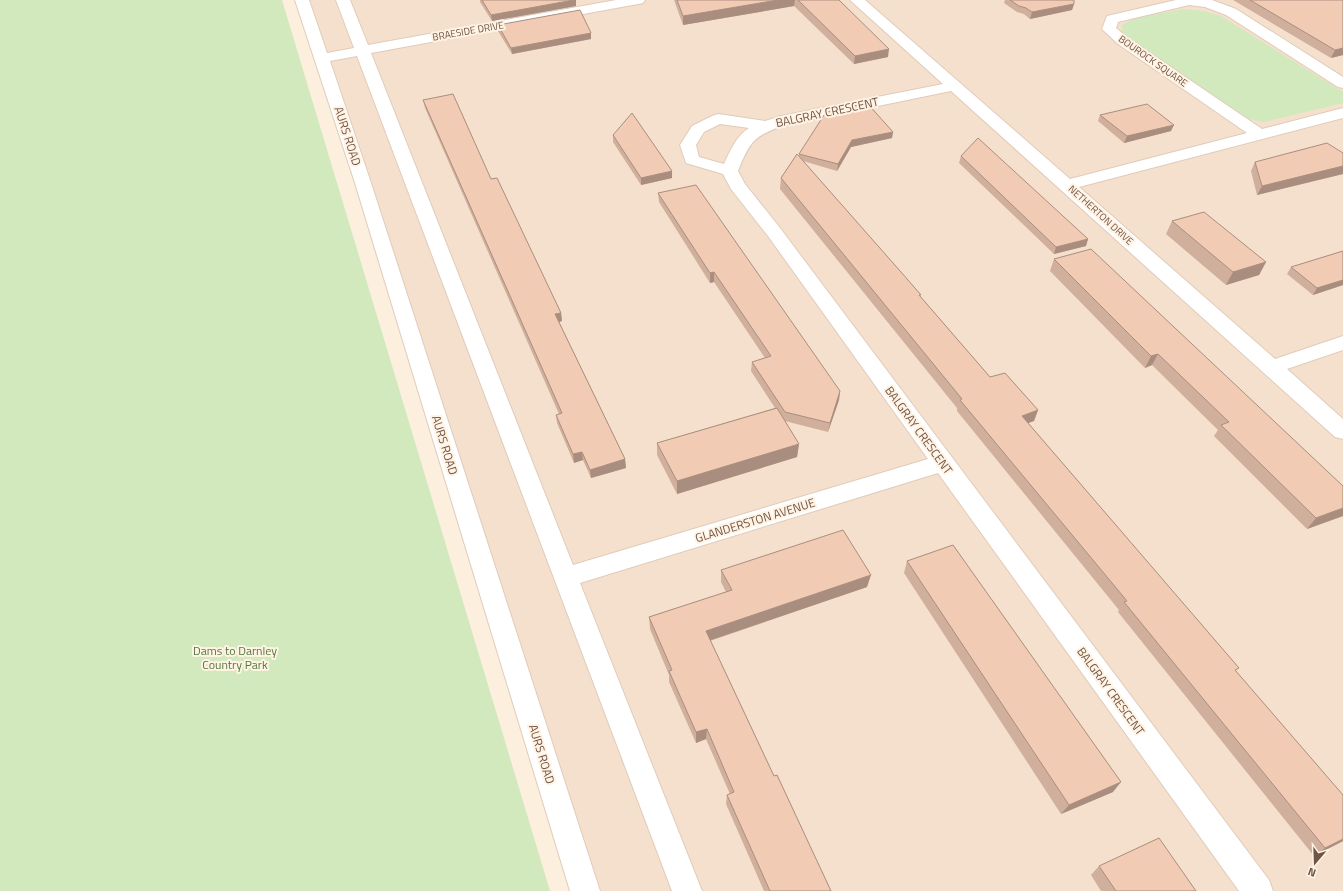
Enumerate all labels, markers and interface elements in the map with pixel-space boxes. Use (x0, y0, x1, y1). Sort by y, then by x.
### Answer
street label: BRAESIDE DRIVE (431, 17, 505, 45)
street label: BOUROCK SQUARE (1115, 32, 1191, 91)
street label: BALGRAY CRESCENT (774, 92, 881, 132)
street label: AURS ROAD (329, 104, 367, 168)
street label: NETHERTON DRIVE (1065, 182, 1137, 249)
street label: BALGRAY CRESCENT (880, 382, 958, 479)
street label: AURS ROAD (427, 413, 463, 477)
street label: GLANDERSTON AVENUE (693, 493, 818, 547)
park label: Dams to Darnley Country Park (193, 641, 277, 674)
street label: BALGRAY CRESCENT (1072, 643, 1150, 740)
street label: AURS ROAD (524, 722, 560, 786)
north arrow (1295, 843, 1335, 883)
text: N (1306, 864, 1318, 881)

